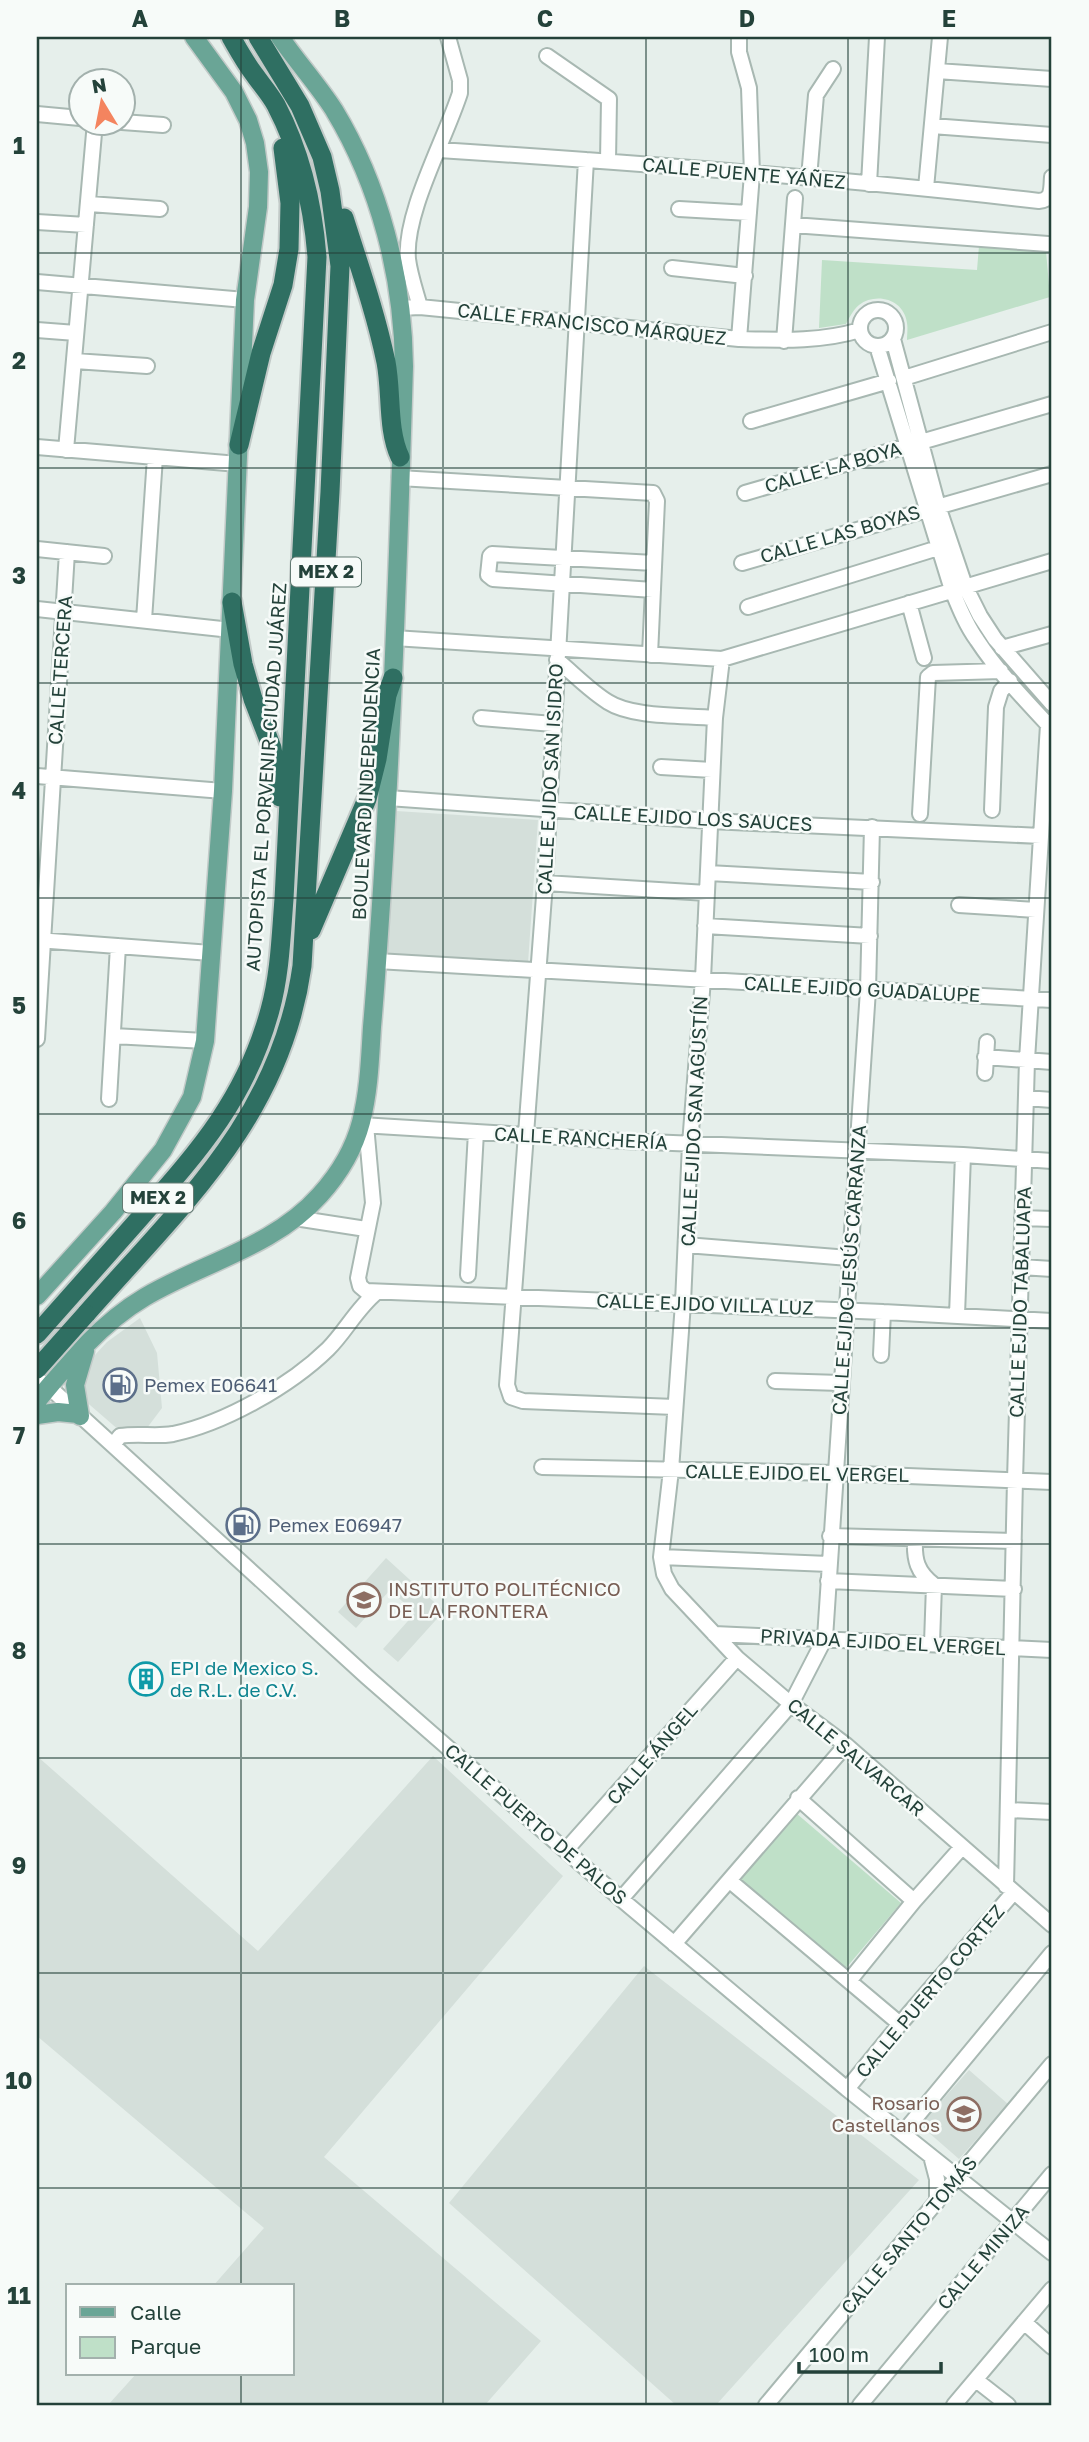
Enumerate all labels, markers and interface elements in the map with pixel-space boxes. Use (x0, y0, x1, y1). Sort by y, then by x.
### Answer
text: A (132, 4, 149, 32)
text: B (334, 4, 350, 32)
text: C (537, 4, 553, 32)
text: D (739, 4, 755, 32)
text: E (942, 4, 956, 32)
north arrow (66, 66, 136, 136)
text: N (90, 72, 108, 97)
text: 1 (13, 131, 25, 159)
street label: CALLE PUENTE YÁÑEZ (641, 152, 847, 193)
street label: CALLE FRANCISCO MÁRQUEZ (456, 298, 728, 349)
text: 2 (12, 346, 26, 374)
street label: CALLE LA BOYA (762, 436, 904, 497)
street label: CALLE LAS BOYAS (757, 500, 922, 567)
road number: MEX 2 (291, 558, 361, 586)
text: 3 (12, 561, 26, 589)
street label: AUTOPISTA EL PORVENIR-CIUDAD JUÁREZ (240, 582, 291, 972)
street label: CALLE TERCERA (43, 594, 76, 745)
street label: BOULEVARD INDEPENDENCIA (347, 647, 384, 921)
street label: CALLE EJIDO SAN ISIDRO (532, 663, 567, 895)
text: 4 (12, 776, 26, 804)
street label: CALLE EJIDO LOS SAUCES (573, 800, 813, 835)
street label: CALLE EJIDO GUADALUPE (743, 971, 981, 1006)
text: 5 (12, 991, 26, 1019)
street label: CALLE EJIDO SAN AGUSTÍN (675, 995, 712, 1247)
street label: CALLE RANCHERÍA (494, 1121, 669, 1154)
street label: CALLE EJIDO JESÚS CARRANZA (827, 1124, 870, 1416)
road number: MEX 2 (123, 1184, 193, 1212)
street label: CALLE EJIDO TABALUAPA (1004, 1186, 1035, 1418)
text: 6 (12, 1206, 26, 1234)
street label: CALLE EJIDO VILLA LUZ (596, 1288, 814, 1319)
fuel station icon: Pemex E06641 (101, 1366, 139, 1404)
place label: Pemex E06641 (144, 1373, 277, 1396)
text: 7 (13, 1421, 25, 1449)
street label: CALLE EJIDO EL VERGEL (685, 1459, 909, 1486)
fuel station icon: Pemex E06947 (224, 1506, 262, 1544)
place label: Pemex E06947 (268, 1513, 402, 1536)
place label: INSTITUTO POLITÉCNICO DE LA FRONTERA (388, 1577, 621, 1622)
school or university icon: INSTITUTO POLITÉCNICO DE LA FRONTERA (345, 1581, 383, 1619)
street label: PRIVADA EJIDO EL VERGEL (760, 1624, 1007, 1659)
text: 8 (12, 1636, 26, 1664)
place label: EPI de Mexico S. de R.L. de C.V. (170, 1656, 319, 1701)
building icon: EPI de Mexico S. de R.L. de C.V. (127, 1660, 165, 1698)
street label: CALLE SALVARCAR (783, 1693, 930, 1821)
street label: CALLE ÁNGEL (602, 1698, 702, 1809)
street label: CALLE PUERTO DE PALOS (441, 1738, 632, 1909)
text: 9 (12, 1851, 26, 1879)
street label: CALLE PUERTO CORTEZ (851, 1900, 1009, 2082)
text: 10 (6, 2066, 32, 2094)
place label: Rosario Castellanos (832, 2091, 940, 2136)
school or university icon: Rosario Castellanos (945, 2095, 983, 2133)
street label: CALLE SANTO TOMÁS (836, 2151, 981, 2318)
street label: CALLE MINIZA (932, 2199, 1033, 2314)
text: 11 (7, 2281, 31, 2309)
legend (66, 2284, 294, 2376)
text: Calle (130, 2299, 182, 2325)
scale bar (799, 2330, 940, 2374)
text: Parque (130, 2333, 201, 2359)
text: 100 m (809, 2341, 869, 2367)

